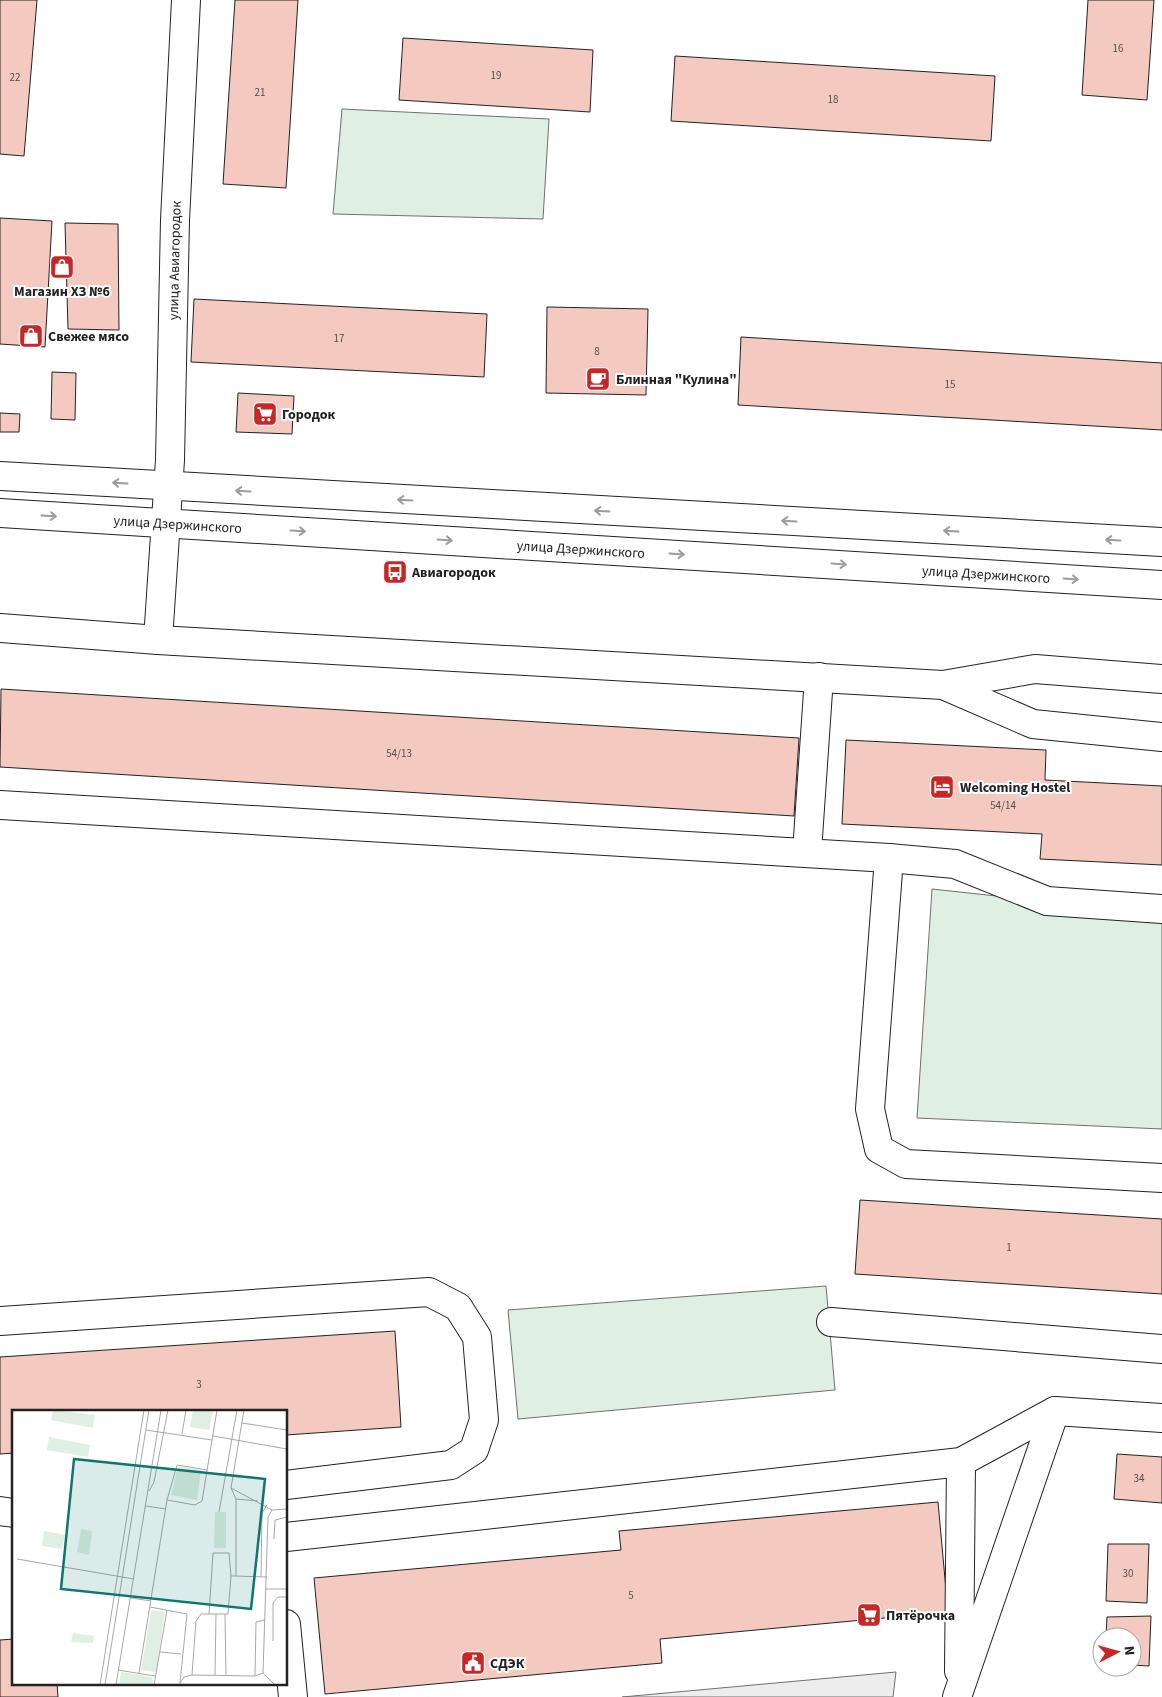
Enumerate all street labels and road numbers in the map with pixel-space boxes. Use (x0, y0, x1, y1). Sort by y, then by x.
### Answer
street label: улица Авиагородок (164, 200, 187, 320)
street label: улица Дзержинского (113, 511, 242, 539)
street label: улица Дзержинского (516, 536, 646, 564)
street label: улица Дзержинского (921, 561, 1051, 589)

